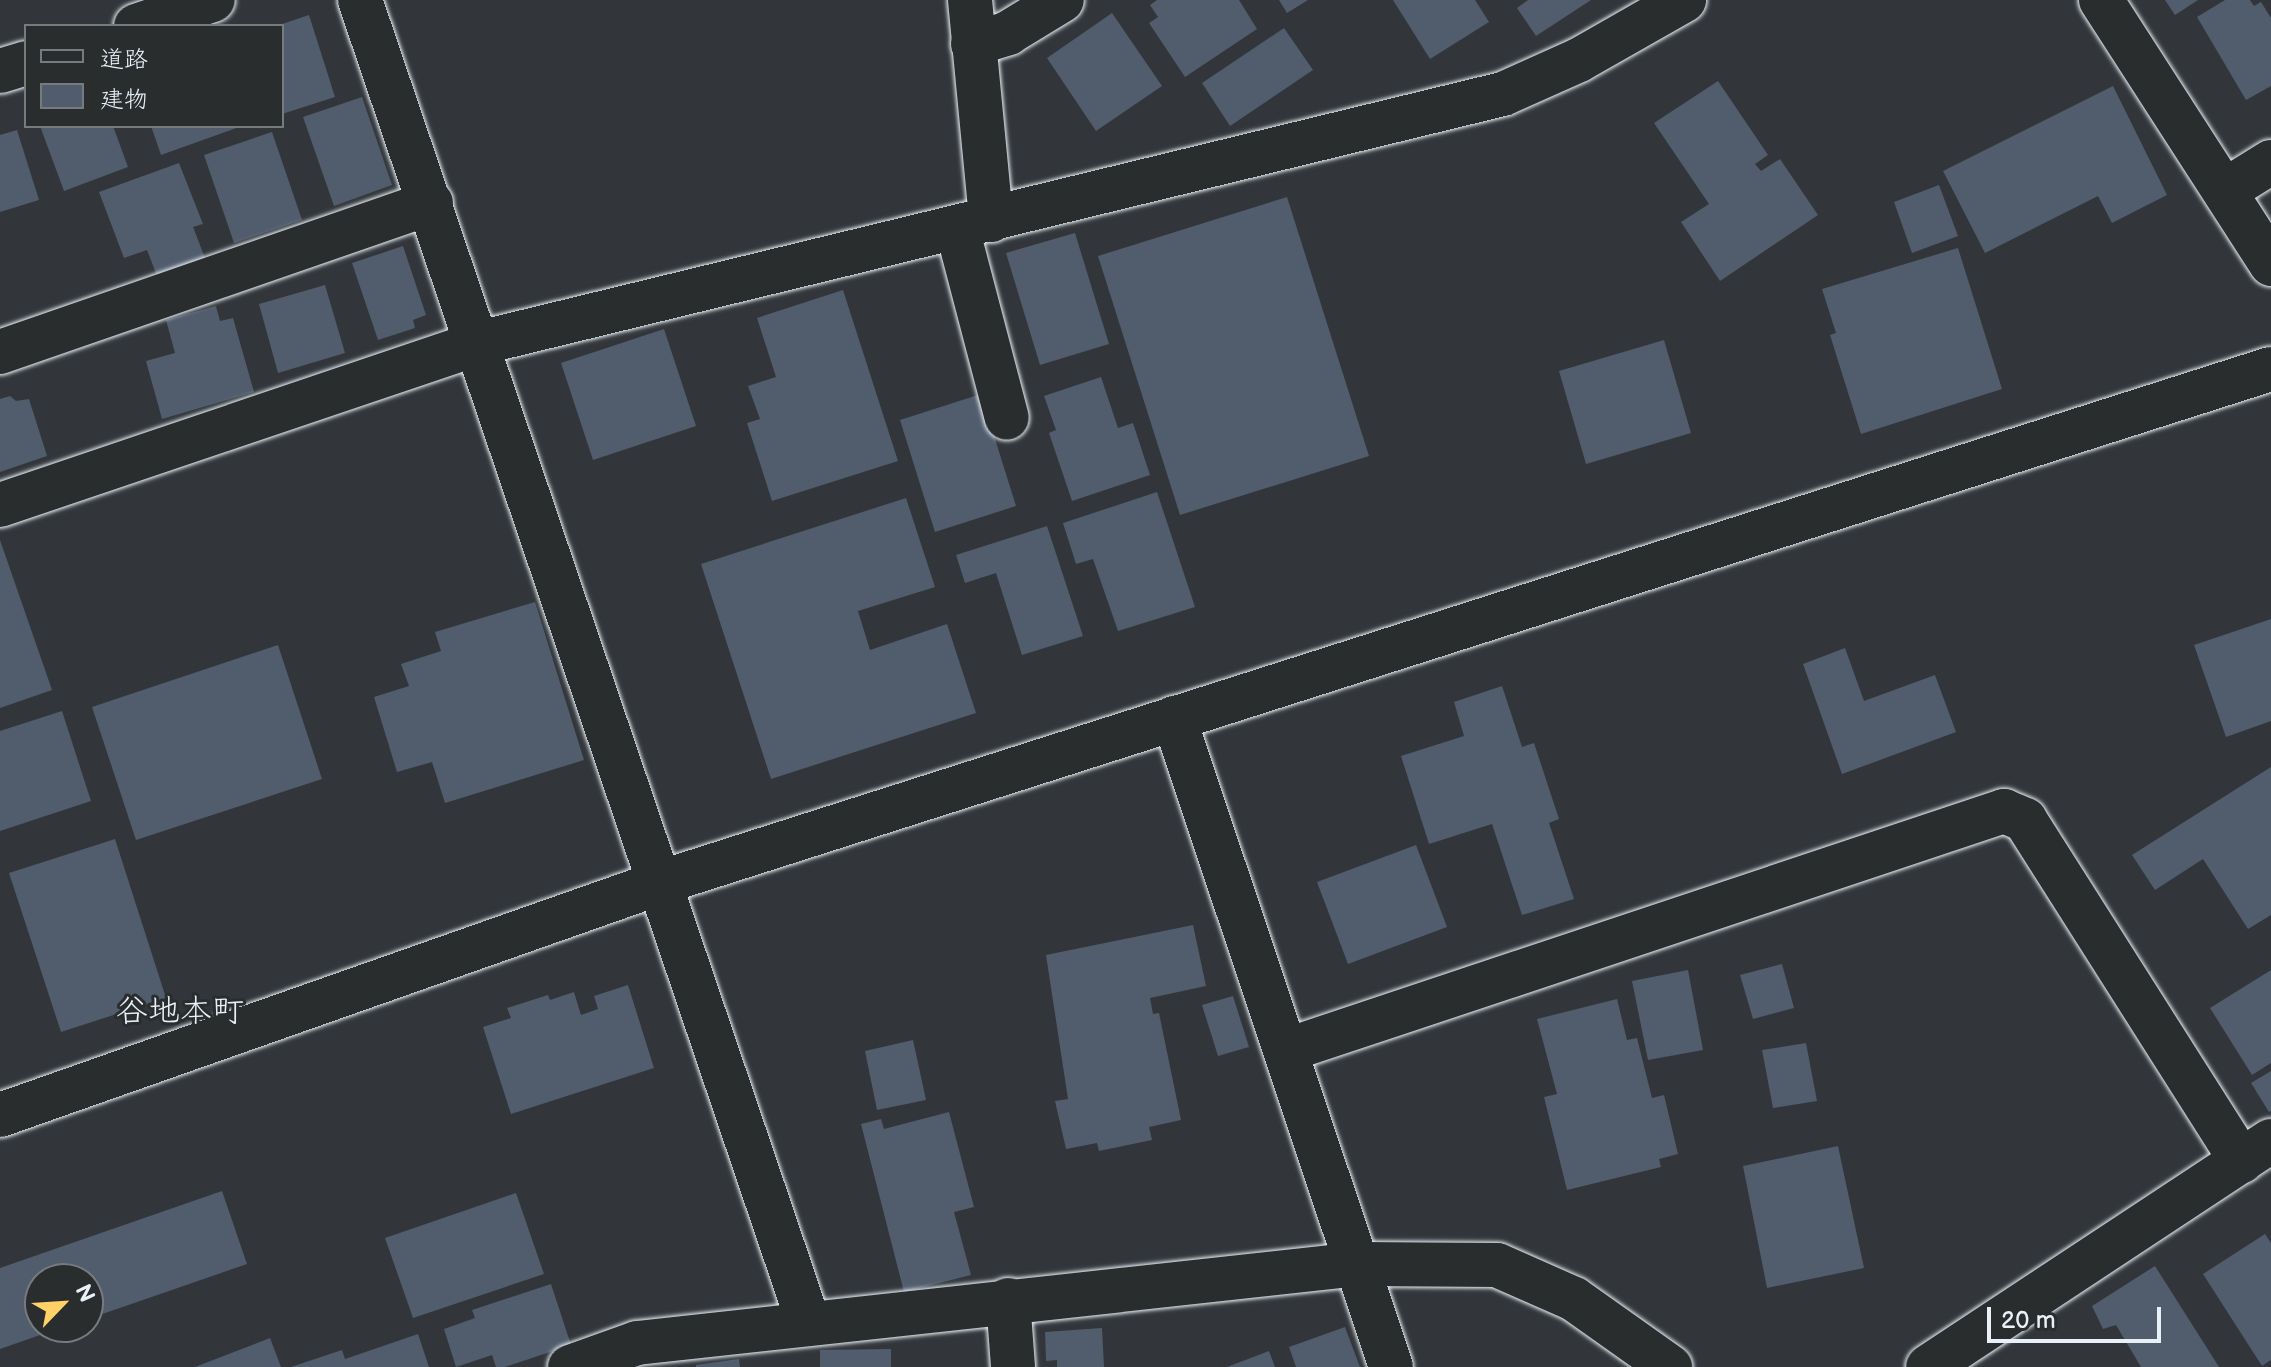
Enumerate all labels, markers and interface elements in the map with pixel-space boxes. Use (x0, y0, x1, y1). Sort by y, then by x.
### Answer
legend (24, 24, 284, 128)
text: 道路 (100, 45, 148, 74)
text: 建物 (100, 85, 148, 114)
district label: 谷地本町 (116, 993, 244, 1031)
north arrow (24, 1263, 104, 1343)
text: N (69, 1280, 100, 1307)
scale bar (1991, 1291, 2165, 1341)
text: 20 m (2001, 1306, 2056, 1335)

